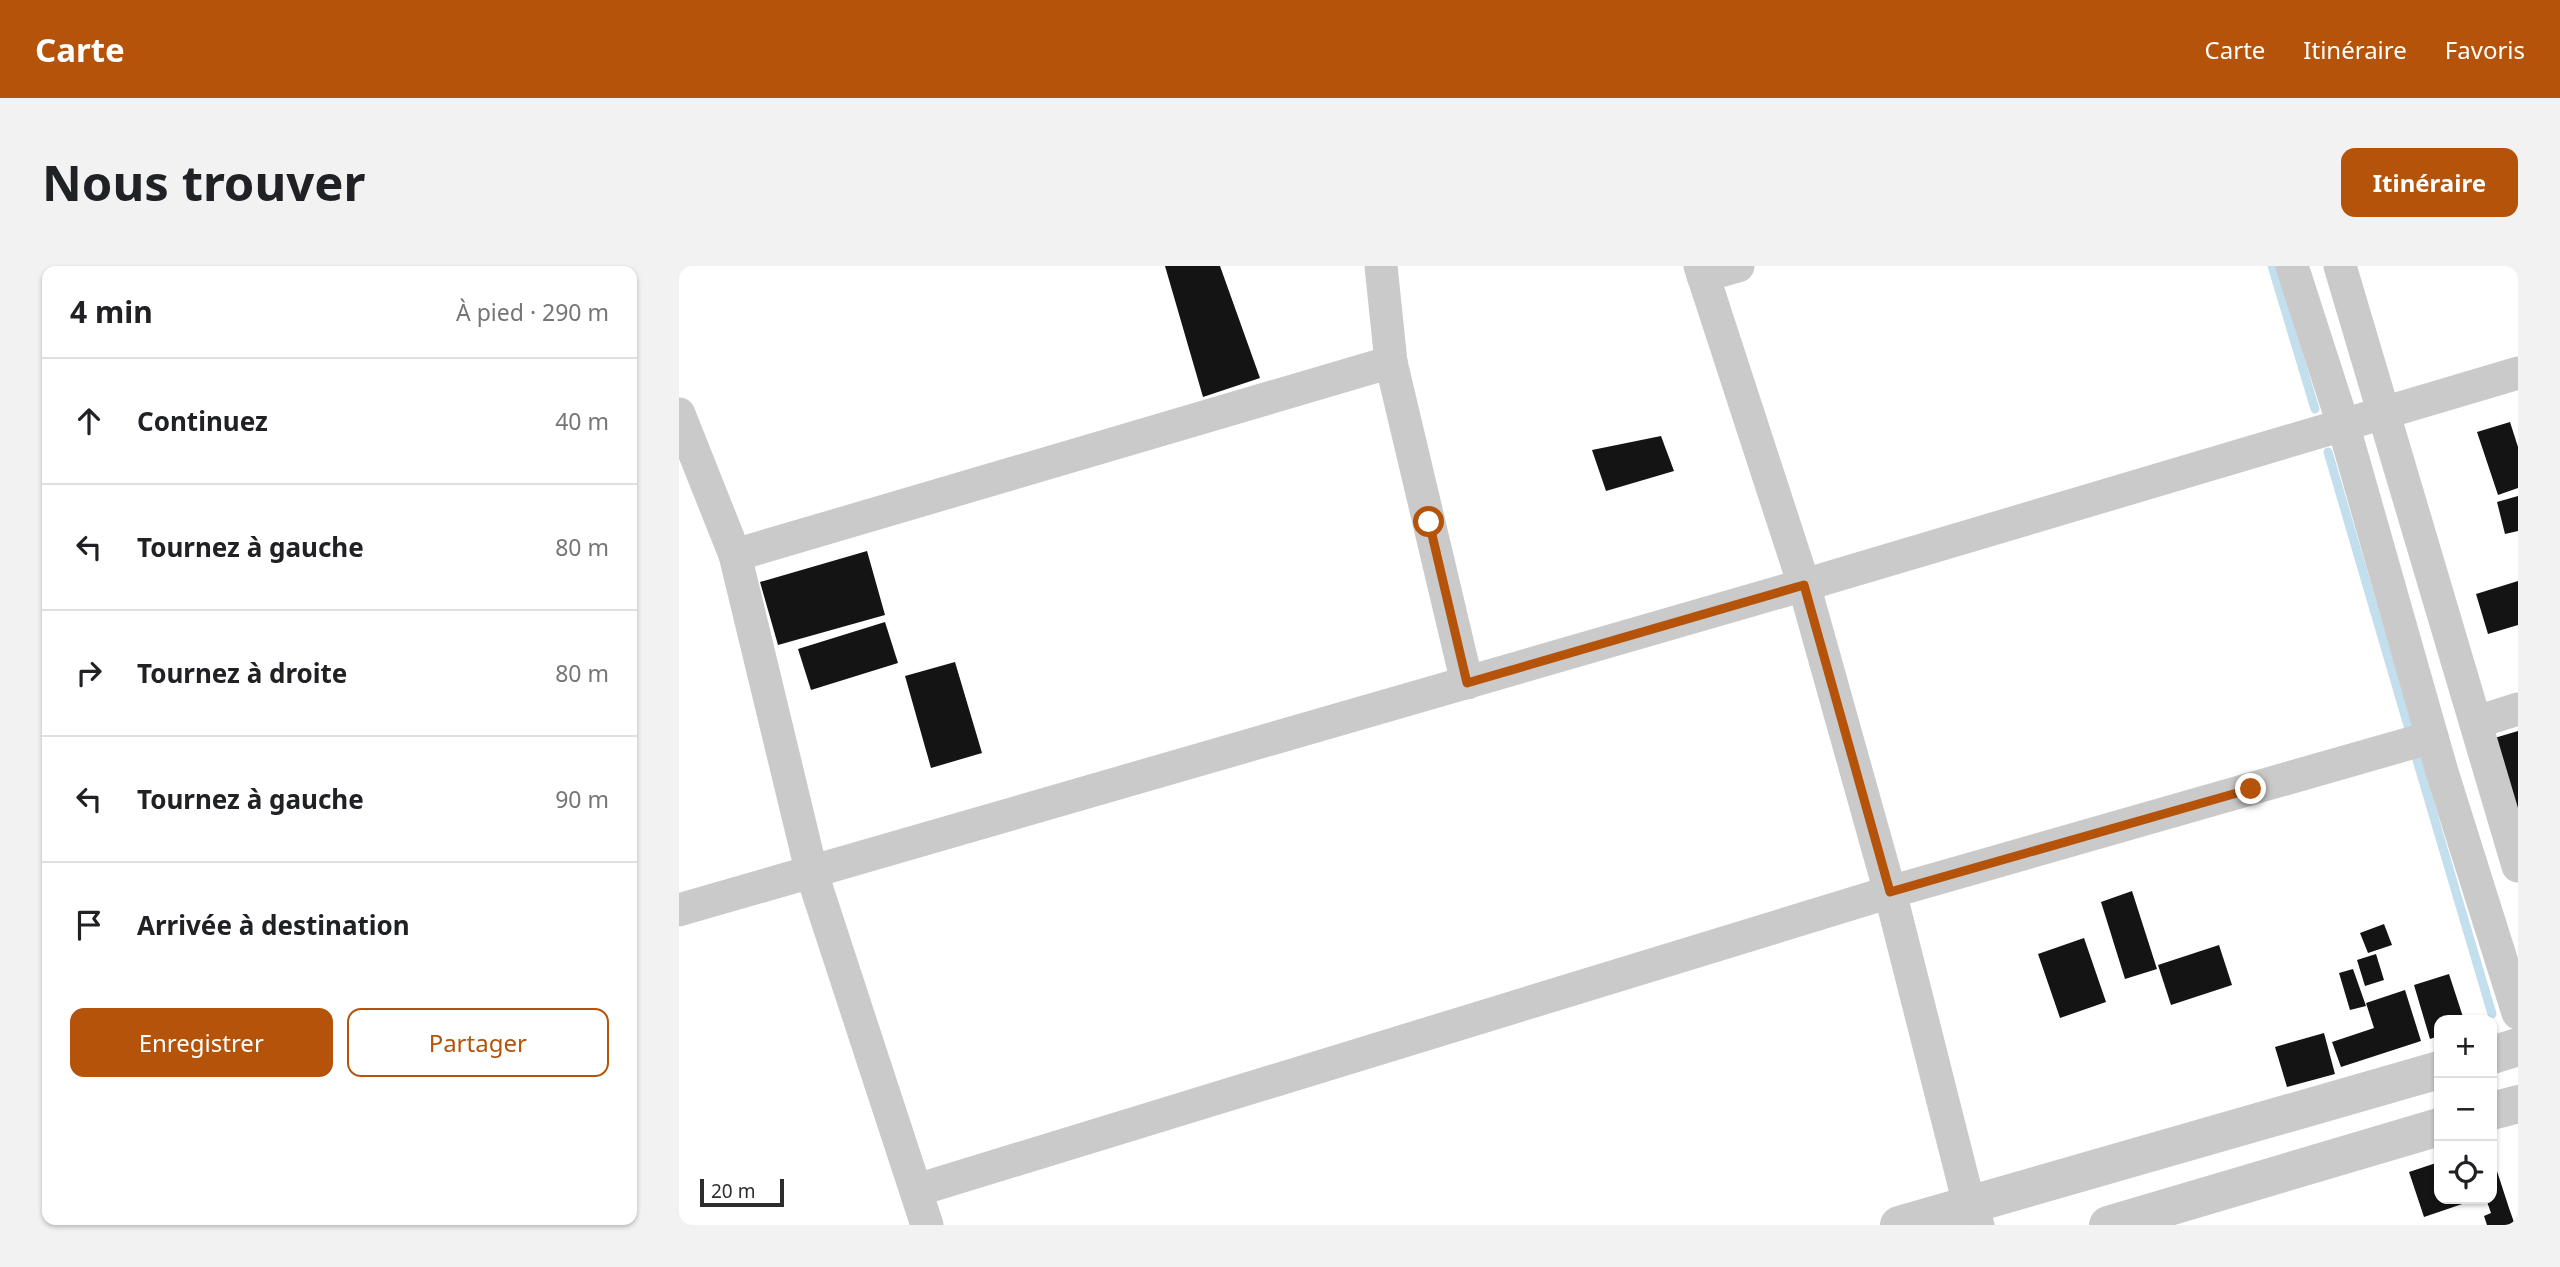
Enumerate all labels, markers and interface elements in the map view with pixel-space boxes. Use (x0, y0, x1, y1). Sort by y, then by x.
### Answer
text: Carte (35, 27, 125, 72)
text: Carte (2205, 33, 2265, 66)
text: Itinéraire (2303, 33, 2407, 66)
text: Favoris (2445, 33, 2525, 66)
button: Itinéraire (2341, 148, 2518, 217)
text: Nous trouver (42, 149, 365, 215)
text: 4 min (70, 291, 153, 332)
text: À pied · 290 m (456, 296, 609, 328)
icon: ahead (70, 402, 108, 440)
text: Continuez (137, 403, 268, 439)
text: 40 m (555, 405, 609, 437)
route start (1413, 506, 1444, 537)
icon: left (70, 528, 108, 566)
text: Tournez à gauche (137, 529, 364, 565)
text: 80 m (555, 531, 609, 563)
icon: right (70, 654, 108, 692)
text: Tournez à droite (137, 655, 347, 691)
text: 80 m (555, 657, 609, 689)
route end (2235, 773, 2266, 804)
icon: left (70, 780, 108, 818)
text: Tournez à gauche (137, 781, 364, 817)
text: 90 m (555, 783, 609, 815)
icon: arrive (70, 906, 108, 944)
text: Arrivée à destination (137, 907, 410, 943)
button: Enregistrer (70, 1008, 333, 1077)
button: Partager (347, 1008, 609, 1077)
map controls (2434, 1015, 2497, 1204)
button: + (2434, 1015, 2497, 1078)
button: − (2434, 1078, 2497, 1141)
button: locate (2434, 1141, 2497, 1204)
scale bar (700, 1176, 784, 1208)
text: 20 m (711, 1178, 755, 1204)

